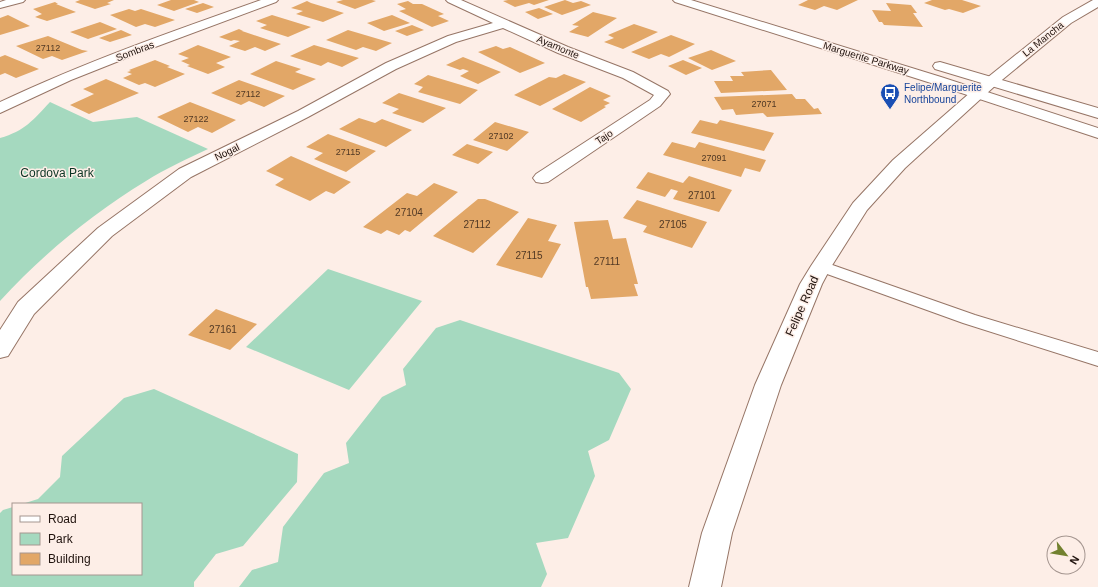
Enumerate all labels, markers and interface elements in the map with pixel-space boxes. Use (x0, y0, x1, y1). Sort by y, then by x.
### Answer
street label: La Mancha (1020, 19, 1066, 59)
street label: Ayamonte (535, 33, 581, 61)
street label: Sombras (114, 39, 156, 63)
street label: Marguerite Parkway (822, 40, 910, 76)
house number: 27112 (36, 43, 60, 53)
bus stop icon: Felipe/Marguerite Northbound (879, 82, 901, 110)
place label: Felipe/Marguerite Northbound (904, 82, 982, 105)
house number: 27112 (236, 89, 260, 99)
house number: 27071 (751, 99, 777, 109)
house number: 27122 (183, 114, 209, 124)
street label: Tajo (593, 127, 615, 147)
house number: 27102 (488, 131, 514, 141)
street label: Nogal (213, 141, 241, 163)
house number: 27115 (336, 147, 360, 157)
house number: 27091 (701, 153, 727, 163)
park label: Cordova Park (20, 166, 95, 180)
house number: 27101 (688, 190, 716, 201)
house number: 27104 (395, 207, 423, 218)
house number: 27112 (463, 219, 491, 230)
house number: 27105 (659, 219, 687, 230)
house number: 27115 (515, 250, 543, 261)
house number: 27111 (594, 256, 621, 267)
street label: Felipe Road (782, 274, 822, 338)
house number: 27161 (209, 324, 237, 335)
legend (12, 503, 142, 575)
text: Road (48, 512, 77, 526)
text: Park (48, 532, 74, 546)
north arrow (1046, 535, 1086, 575)
text: Building (48, 552, 91, 566)
text: N (1067, 554, 1082, 567)

